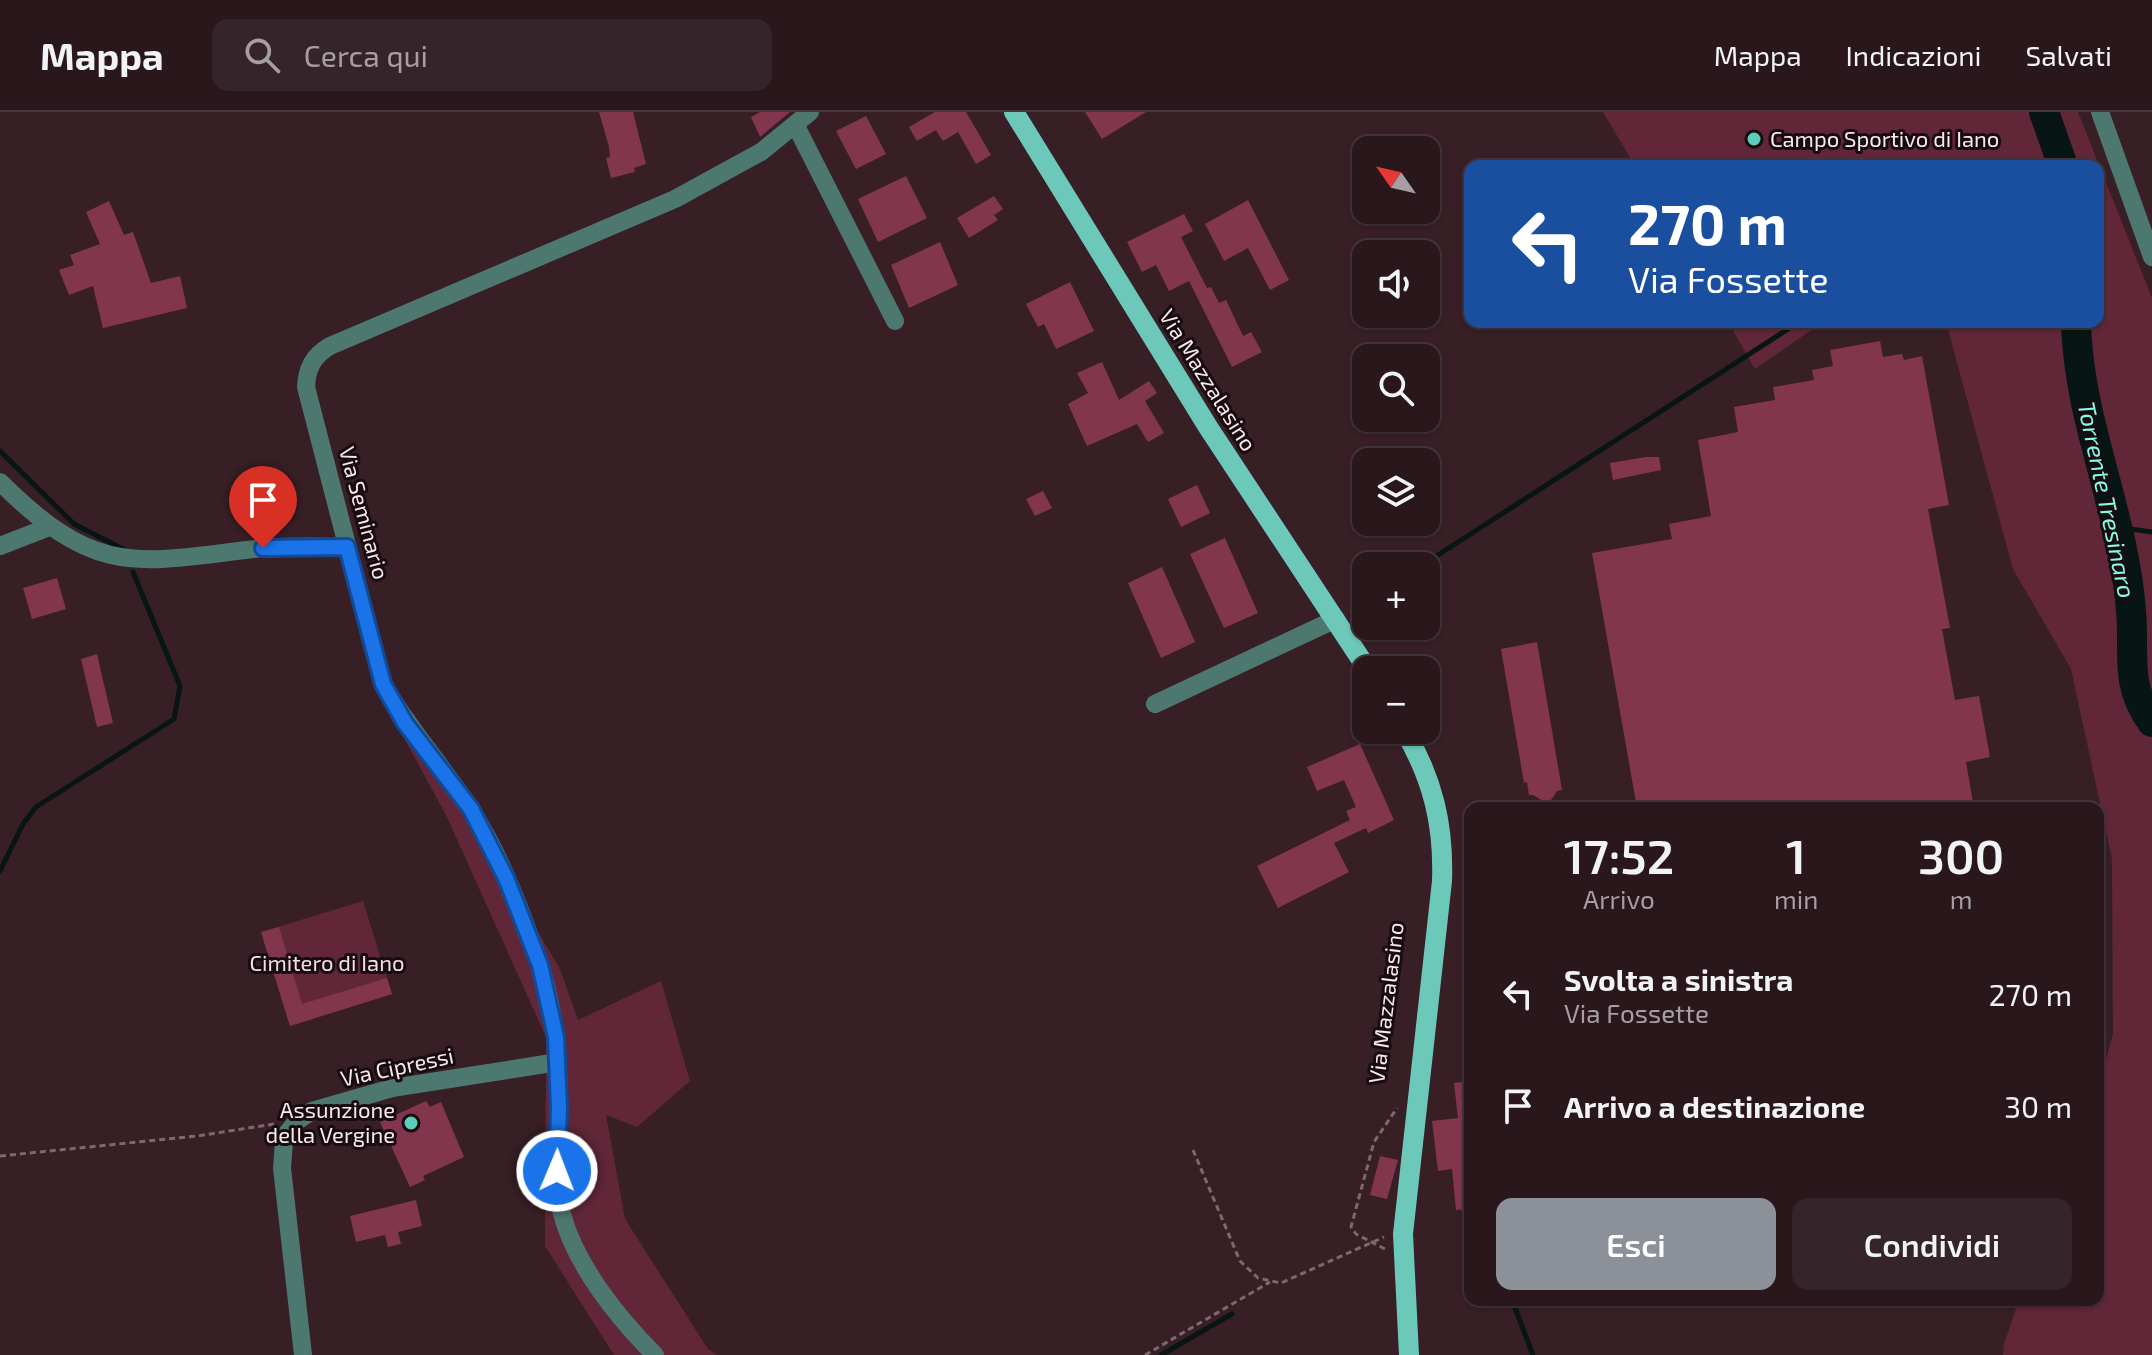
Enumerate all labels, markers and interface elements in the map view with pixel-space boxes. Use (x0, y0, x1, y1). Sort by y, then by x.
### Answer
search box (212, 19, 772, 91)
text: Mappa (40, 32, 164, 78)
icon: search (240, 33, 284, 77)
text: Cerca qui (304, 37, 428, 73)
text: Mappa (1714, 38, 1802, 72)
text: Indicazioni (1846, 38, 1982, 72)
text: Salvati (2026, 38, 2112, 72)
place label: Campo Sportivo di Iano (1770, 125, 1999, 151)
marker: Campo Sportivo di Iano (1745, 130, 1763, 148)
north arrow (1352, 136, 1440, 224)
map controls (1352, 136, 1440, 744)
text: 270 m (1628, 189, 1787, 256)
icon: left (1496, 192, 1600, 296)
button: sound (1352, 240, 1440, 328)
text: Via Fossette (1628, 257, 1829, 300)
street label: Via Mazzalasino (1155, 304, 1263, 455)
button: search (1352, 344, 1440, 432)
water label: Torrente Tresinaro (2073, 399, 2142, 600)
street label: Via Seminario (335, 444, 395, 582)
button: layers (1352, 448, 1440, 536)
pin (229, 466, 297, 548)
icon: arrive (241, 478, 285, 522)
button: + (1352, 552, 1440, 640)
button: − (1352, 656, 1440, 744)
text: 17:52 (1564, 826, 1674, 884)
text: 1 (1786, 826, 1806, 884)
text: 300 (1918, 826, 2004, 884)
text: Arrivo (1583, 883, 1655, 914)
text: min (1774, 883, 1818, 914)
text: m (1950, 883, 1973, 914)
street label: Via Mazzalasino (1362, 921, 1408, 1085)
park label: Cimitero di Iano (250, 949, 404, 975)
text: Svolta a sinistra (1564, 961, 1793, 997)
icon: left (1496, 972, 1540, 1016)
text: 270 m (1989, 976, 2072, 1012)
text: Via Fossette (1564, 997, 1709, 1028)
street label: Via Cipressi (338, 1041, 456, 1091)
icon: arrive (1496, 1084, 1540, 1128)
text: Arrivo a destinazione (1564, 1088, 1865, 1124)
text: 30 m (2004, 1088, 2072, 1124)
place label: Assunzione della Vergine (266, 1096, 395, 1147)
marker: Assunzione della Vergine (402, 1114, 420, 1132)
position arrow (515, 1129, 599, 1213)
button: Esci (1496, 1198, 1776, 1290)
button: Condividi (1792, 1198, 2072, 1290)

